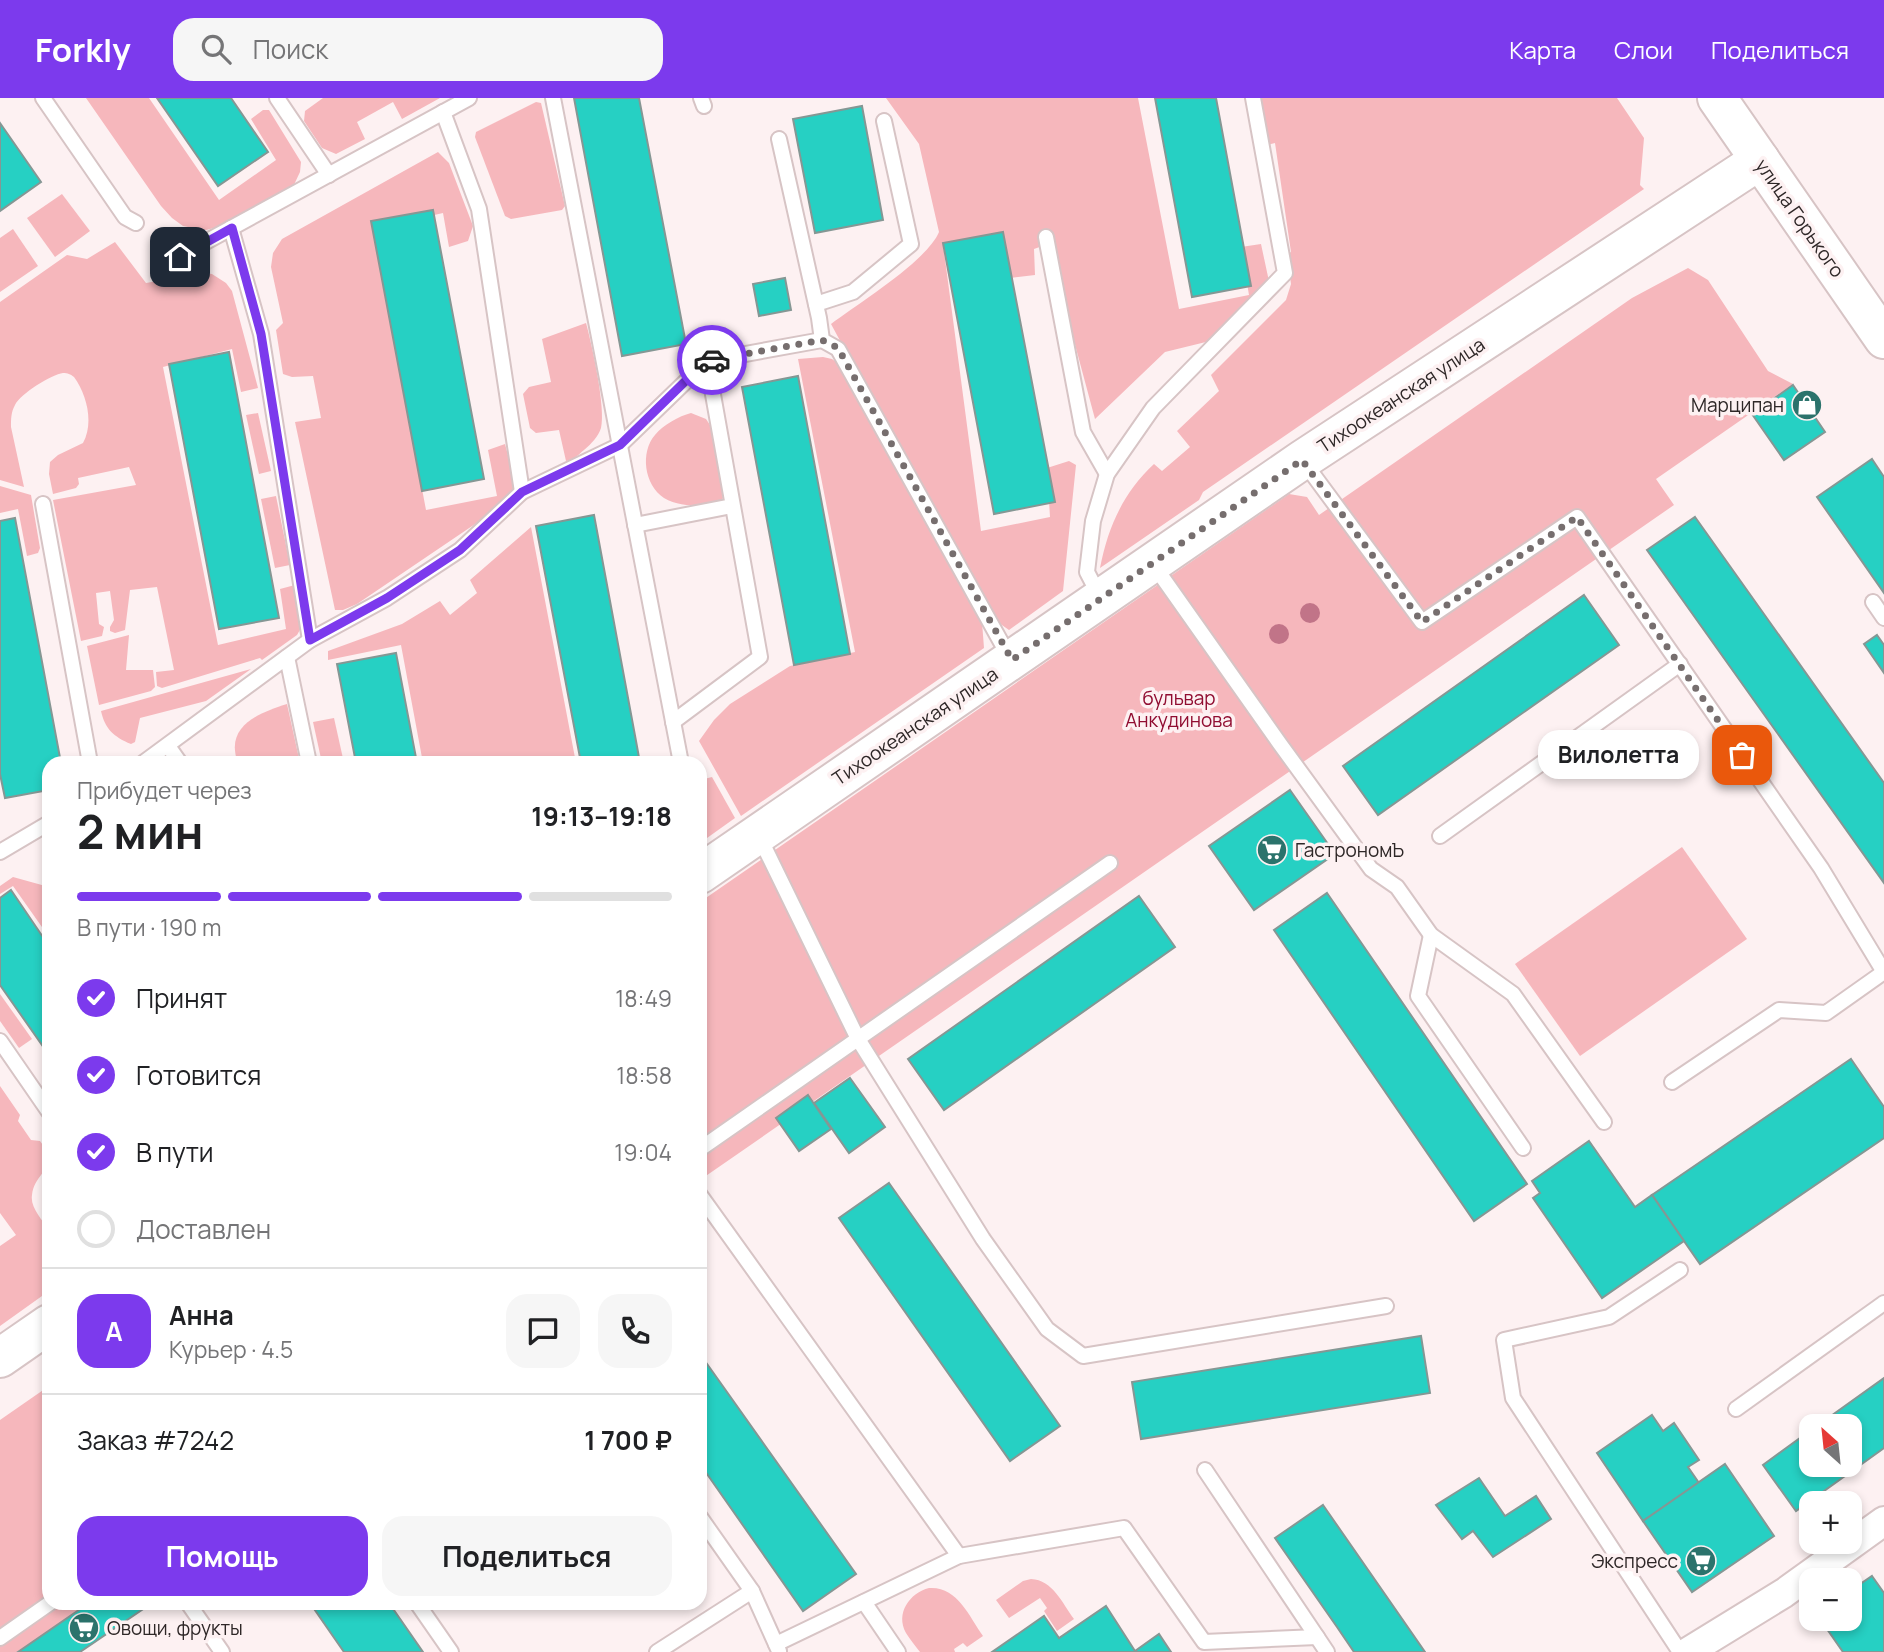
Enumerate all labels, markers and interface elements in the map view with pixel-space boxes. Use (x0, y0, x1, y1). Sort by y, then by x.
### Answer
search box (173, 18, 663, 81)
text: Forkly (35, 27, 131, 72)
icon: search (197, 30, 235, 68)
text: Поиск (253, 31, 328, 67)
text: Карта (1509, 33, 1576, 66)
text: Слои (1614, 33, 1673, 66)
text: Поделиться (1711, 33, 1849, 66)
street label: улица Горького (1749, 154, 1851, 282)
pin (150, 227, 210, 287)
icon: home (161, 238, 199, 276)
courier (677, 325, 747, 395)
street label: Тихоокеанская улица (1312, 331, 1490, 459)
icon: car (693, 341, 731, 379)
shop icon: Марципан (1790, 388, 1824, 422)
place label: Марципан (1691, 392, 1784, 418)
street label: Тихоокеанская улица (827, 661, 1003, 791)
park label: бульвар Анкудинова (1125, 685, 1233, 733)
pin (1712, 725, 1772, 785)
callout: Вилолетта (1539, 730, 1700, 780)
icon: bag (1723, 736, 1761, 774)
text: Вилолетта (1558, 738, 1679, 770)
text: Прибудет через (77, 774, 252, 806)
text: 19:13–19:18 (531, 798, 672, 834)
text: 2 мин (77, 800, 204, 863)
supermarket icon: ГастрономЪ (1255, 833, 1289, 867)
place label: ГастрономЪ (1295, 837, 1404, 863)
text: В пути · 190 m (77, 911, 221, 943)
icon: check (77, 979, 115, 1017)
text: Принят (136, 980, 227, 1016)
text: 18:49 (615, 982, 672, 1014)
icon: check (77, 1056, 115, 1094)
text: Готовится (136, 1057, 261, 1093)
text: 18:58 (616, 1059, 672, 1091)
icon: check (77, 1133, 115, 1171)
text: В пути (136, 1134, 214, 1170)
text: 19:04 (614, 1136, 672, 1168)
text: Доставлен (136, 1211, 271, 1247)
button: chat (506, 1294, 580, 1368)
button: phone (598, 1294, 672, 1368)
text: Анна (169, 1297, 234, 1333)
text: А (105, 1313, 123, 1349)
text: Курьер · 4.5 (169, 1333, 293, 1365)
north arrow (1799, 1414, 1862, 1477)
map controls (1799, 1414, 1862, 1631)
text: Заказ #7242 (77, 1422, 234, 1458)
text: 1 700 ₽ (584, 1422, 672, 1458)
button: + (1799, 1491, 1862, 1554)
button: Помощь (77, 1516, 368, 1596)
button: Поделиться (382, 1516, 672, 1596)
supermarket icon: Экспресс (1684, 1544, 1718, 1578)
place label: Экспресс (1591, 1548, 1678, 1574)
button: − (1799, 1568, 1862, 1631)
supermarket icon: Овощи, фрукты (67, 1611, 101, 1645)
place label: Овощи, фрукты (107, 1615, 243, 1641)

